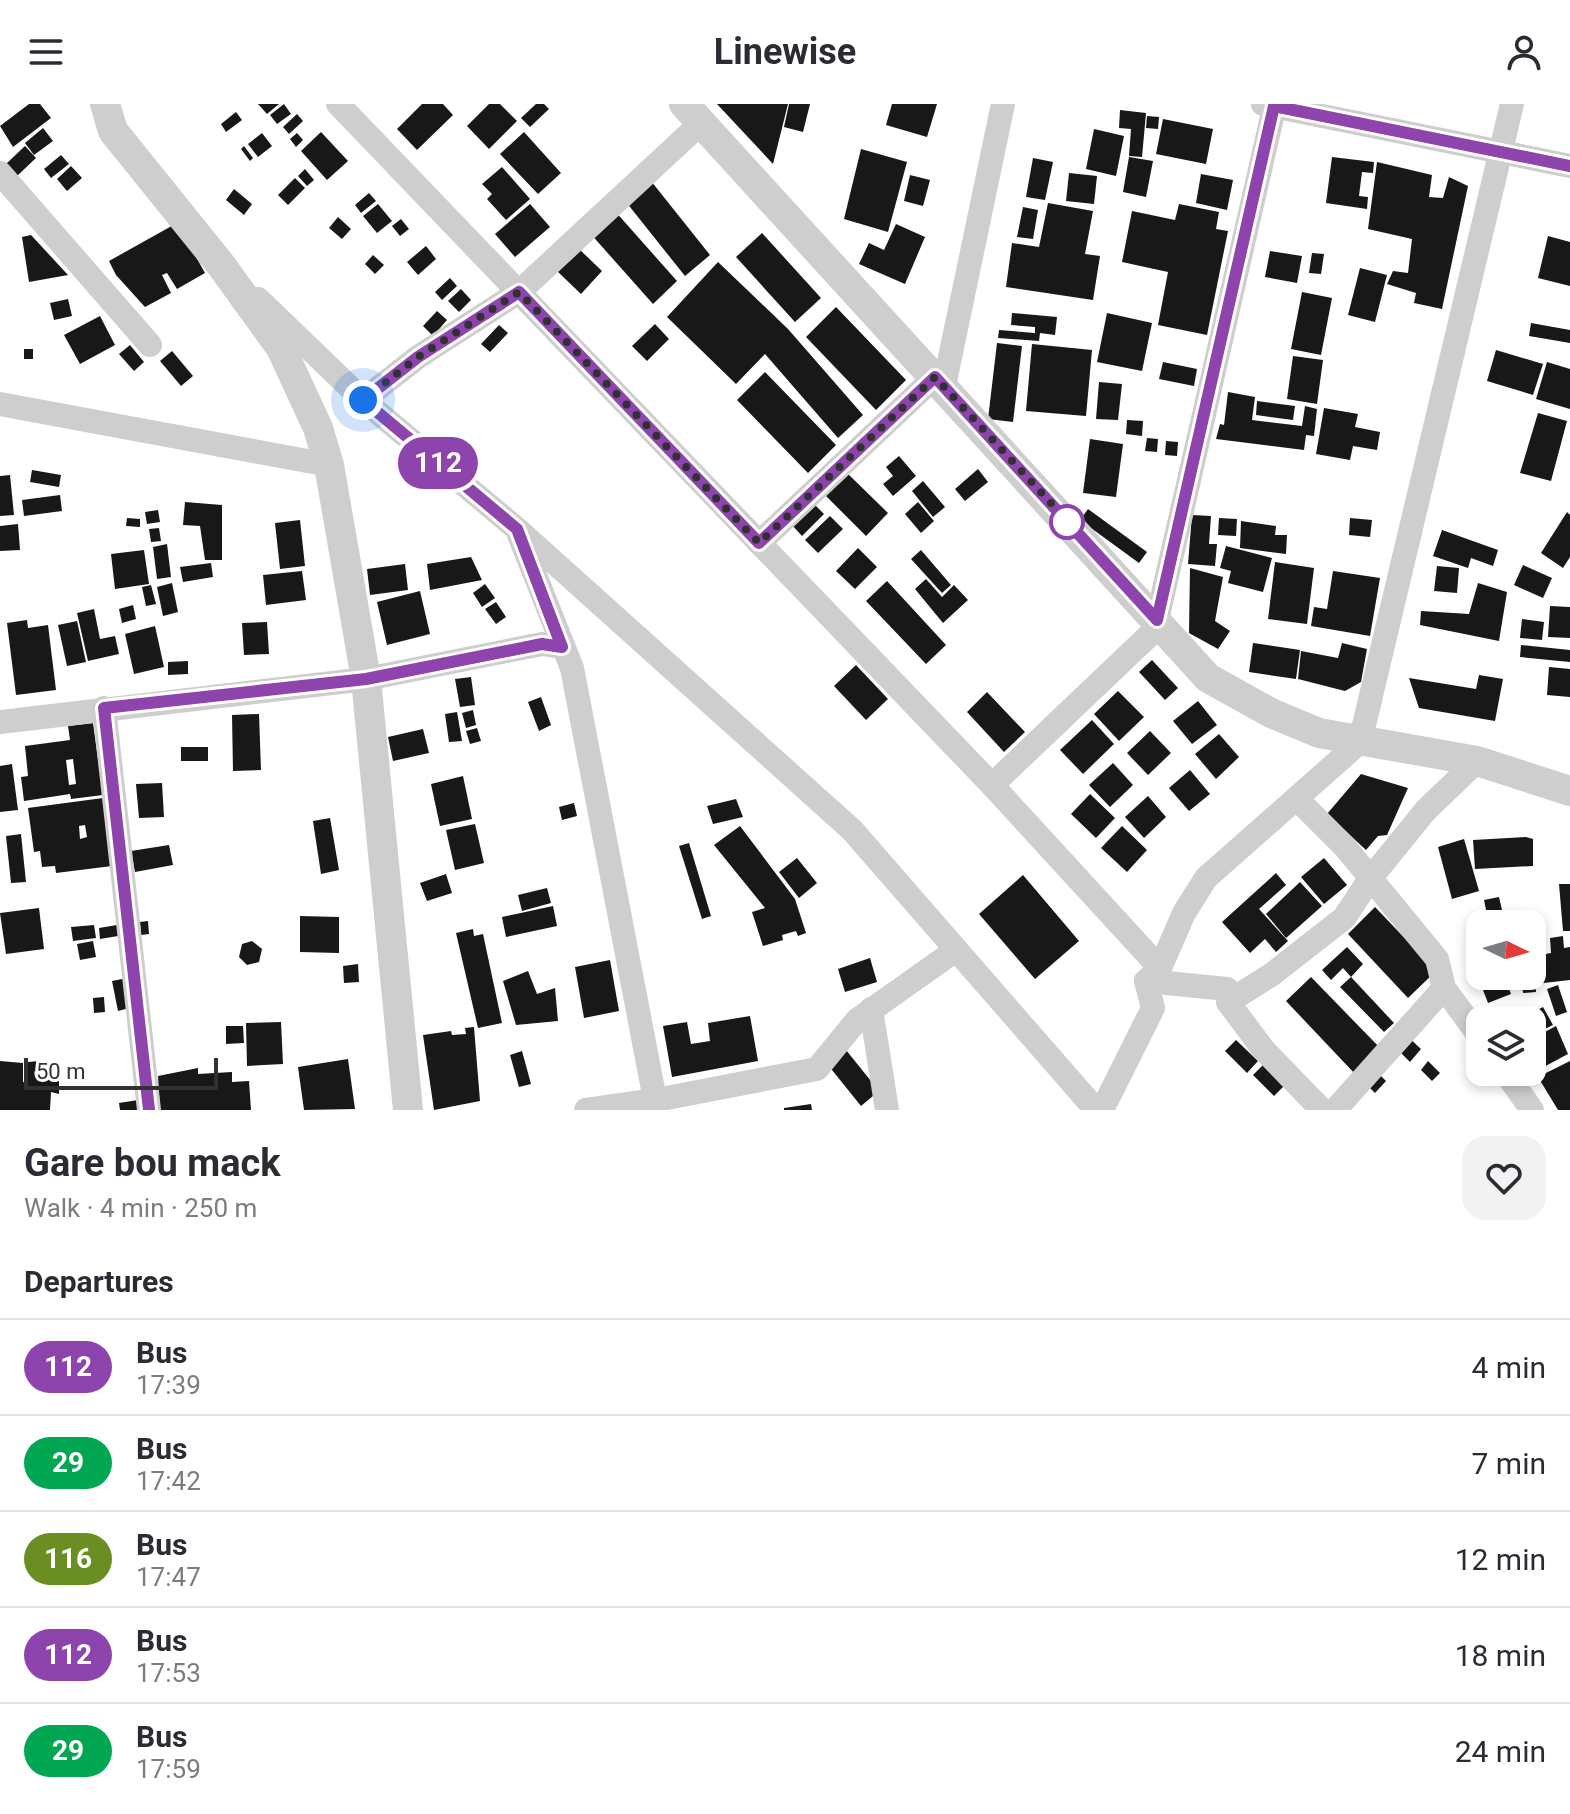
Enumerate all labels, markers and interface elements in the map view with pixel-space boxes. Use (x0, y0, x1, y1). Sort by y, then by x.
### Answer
icon: menu (24, 30, 68, 74)
icon: person (1502, 30, 1546, 74)
text: Linewise (714, 31, 856, 73)
your location (343, 380, 383, 420)
line badge: 112 (392, 437, 484, 489)
text: 112 (414, 446, 462, 479)
unlabelled marker (1050, 505, 1084, 539)
north arrow (1466, 910, 1546, 990)
map controls (1466, 910, 1546, 1086)
button: layers (1466, 1006, 1546, 1086)
scale bar (24, 1054, 218, 1090)
text: 50 m (36, 1059, 85, 1084)
button: heart (1462, 1136, 1546, 1220)
text: Gare bou mack (24, 1141, 281, 1185)
text: Walk · 4 min · 250 m (24, 1193, 257, 1223)
text: Departures (24, 1264, 174, 1299)
text: Bus (136, 1335, 187, 1370)
text: 112 (44, 1350, 92, 1383)
text: 4 min (1472, 1350, 1546, 1385)
text: 17:39 (136, 1370, 201, 1400)
text: Bus (136, 1431, 187, 1466)
text: 29 (52, 1446, 84, 1479)
text: 7 min (1472, 1446, 1546, 1481)
text: 17:42 (136, 1466, 201, 1496)
text: Bus (136, 1527, 187, 1562)
text: 116 (44, 1542, 92, 1575)
text: 12 min (1455, 1542, 1546, 1577)
text: 17:47 (136, 1562, 201, 1592)
text: Bus (136, 1623, 187, 1658)
text: 112 (44, 1638, 92, 1671)
text: 18 min (1455, 1638, 1546, 1673)
text: 17:53 (136, 1658, 201, 1688)
text: Bus (136, 1719, 187, 1754)
text: 29 (52, 1734, 84, 1767)
text: 24 min (1455, 1734, 1546, 1769)
text: 17:59 (136, 1754, 201, 1784)

